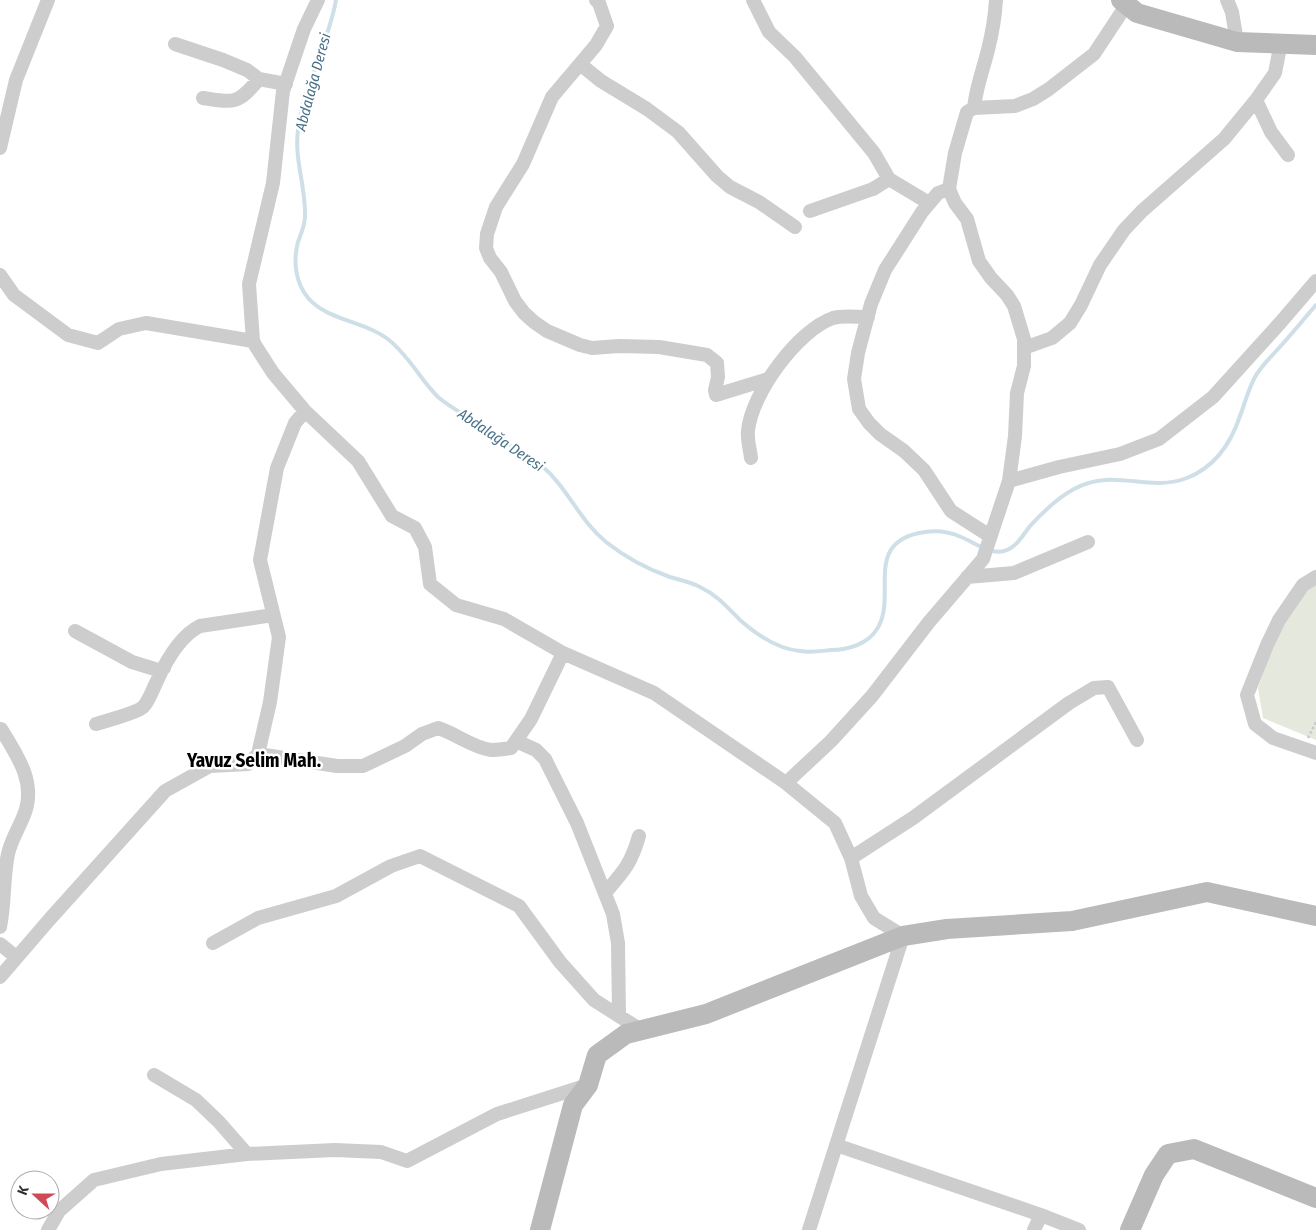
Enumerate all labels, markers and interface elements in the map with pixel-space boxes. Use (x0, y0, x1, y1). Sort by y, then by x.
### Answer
water label: Abdalağa Deresi (291, 31, 335, 134)
water label: Abdalağa Deresi (454, 404, 548, 476)
district label: Yavuz Selim Mah. (186, 749, 321, 772)
north arrow (10, 1170, 60, 1220)
text: K (14, 1183, 33, 1197)

